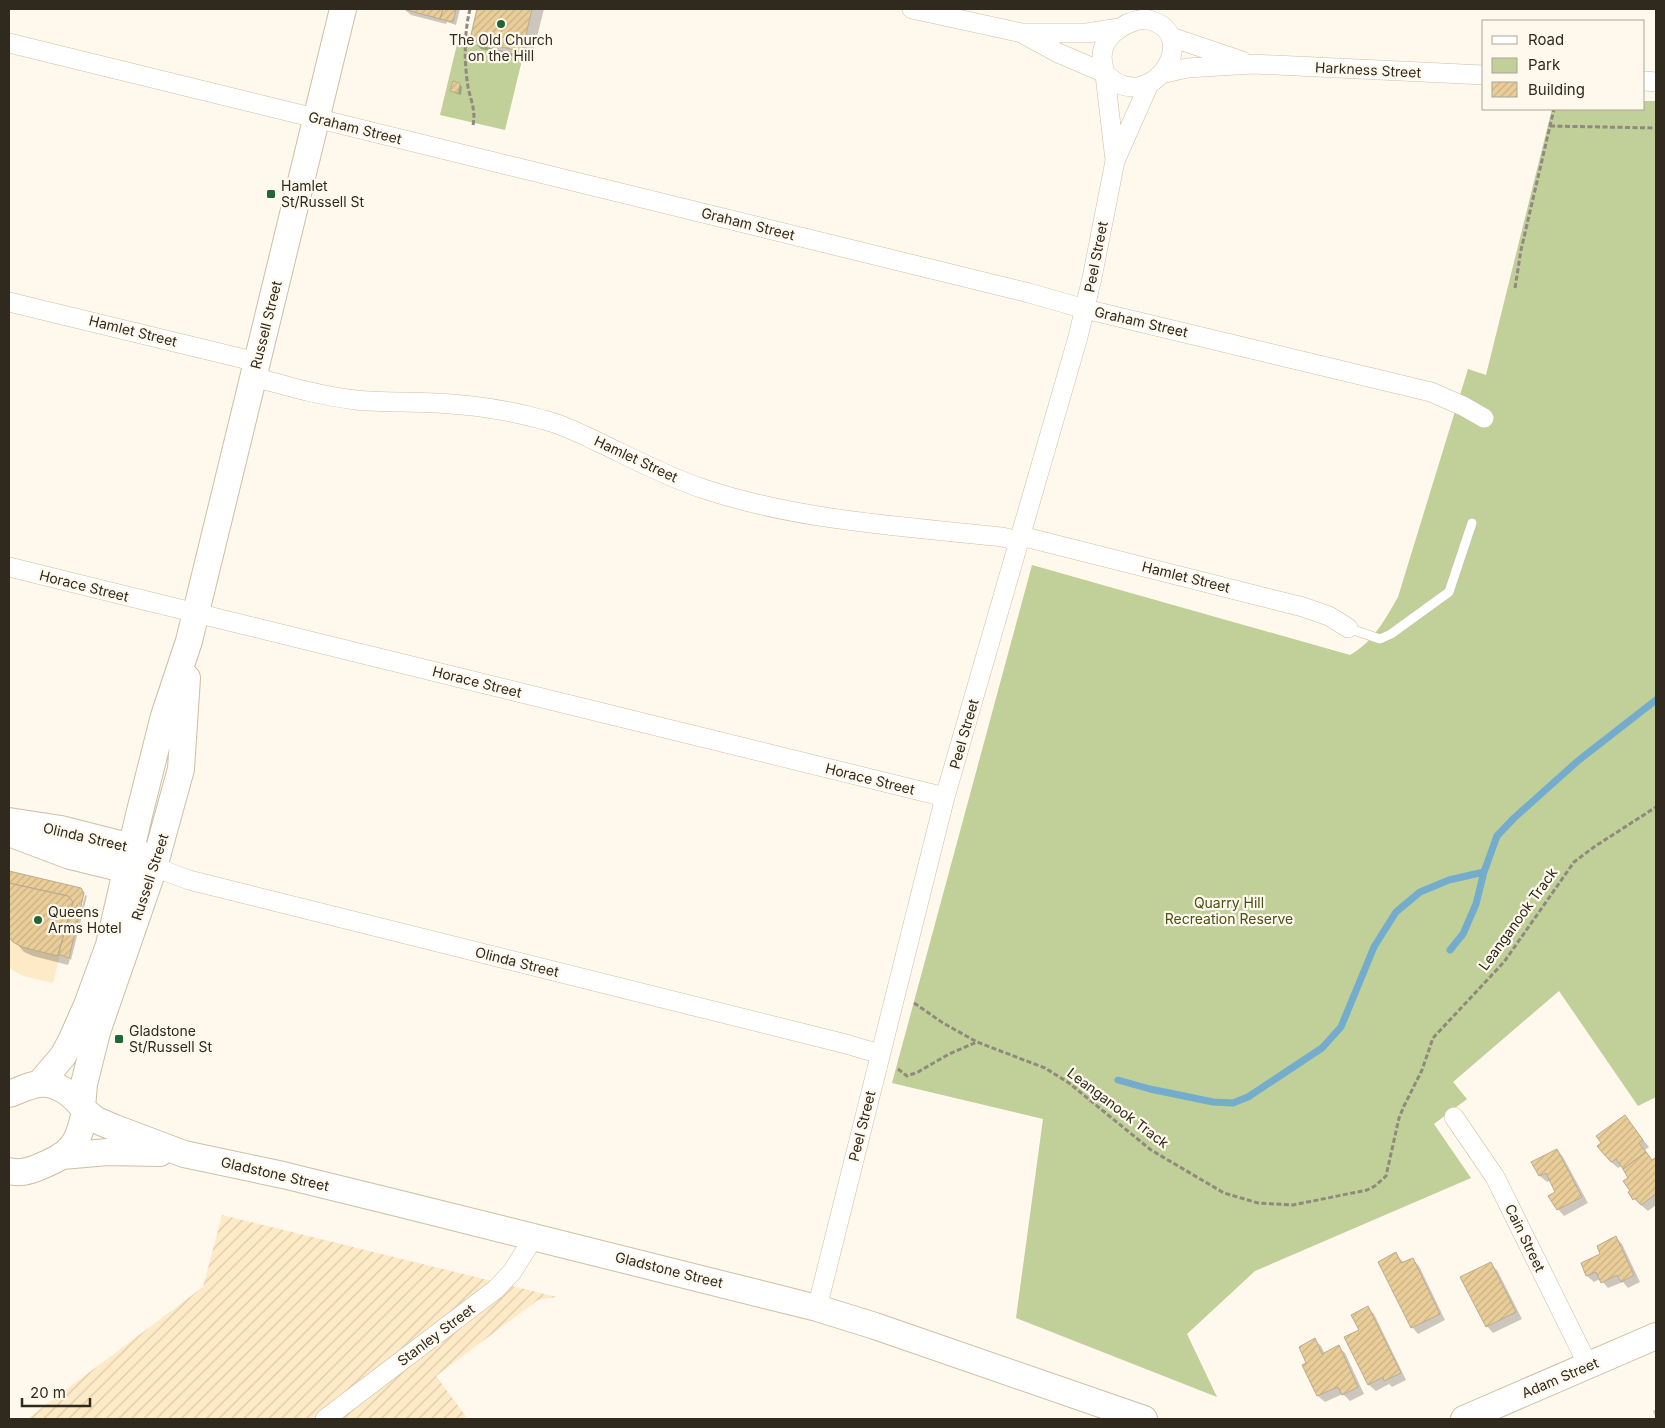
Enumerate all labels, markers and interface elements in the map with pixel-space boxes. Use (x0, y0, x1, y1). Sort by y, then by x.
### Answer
marker: The Old Church on the Hill (495, 18, 507, 30)
legend (1482, 20, 1645, 110)
text: Road (1528, 30, 1564, 49)
place label: The Old Church on the Hill (449, 31, 553, 64)
text: Park (1528, 55, 1561, 74)
street label: Harkness Street (1315, 58, 1422, 81)
text: Building (1528, 80, 1585, 99)
street label: Graham Street (307, 108, 404, 147)
place label: Hamlet St/Russell St (281, 177, 365, 210)
marker: Hamlet St/Russell St (265, 188, 277, 200)
street label: Graham Street (700, 204, 797, 243)
street label: Peel Street (1080, 220, 1111, 294)
street label: Russell Street (246, 279, 285, 371)
street label: Graham Street (1093, 302, 1190, 341)
street label: Hamlet Street (87, 311, 179, 350)
street label: Hamlet Street (592, 432, 681, 485)
street label: Hamlet Street (1140, 557, 1232, 596)
street label: Horace Street (38, 566, 131, 605)
street label: Horace Street (431, 662, 524, 701)
street label: Peel Street (945, 697, 982, 771)
street label: Horace Street (824, 759, 917, 798)
street label: Olinda Street (41, 819, 129, 855)
street label: Russell Street (127, 831, 172, 922)
street label: Leanganook Track (1475, 864, 1561, 973)
park label: Quarry Hill Recreation Reserve (1165, 894, 1293, 927)
place label: Queens Arms Hotel (48, 903, 122, 936)
marker: Queens Arms Hotel (32, 914, 44, 926)
street label: Olinda Street (474, 943, 561, 980)
place label: Gladstone St/Russell St (129, 1022, 213, 1055)
marker: Gladstone St/Russell St (113, 1033, 125, 1045)
street label: Leanganook Track (1064, 1064, 1173, 1151)
street label: Peel Street (845, 1088, 879, 1163)
street label: Gladstone Street (219, 1153, 331, 1194)
street label: Cain Street (1502, 1201, 1549, 1275)
street label: Gladstone Street (614, 1248, 725, 1291)
street label: Stanley Street (394, 1300, 478, 1369)
street label: Adam Street (1519, 1354, 1601, 1401)
scale bar (22, 1376, 90, 1408)
text: 20 m (30, 1383, 66, 1402)

